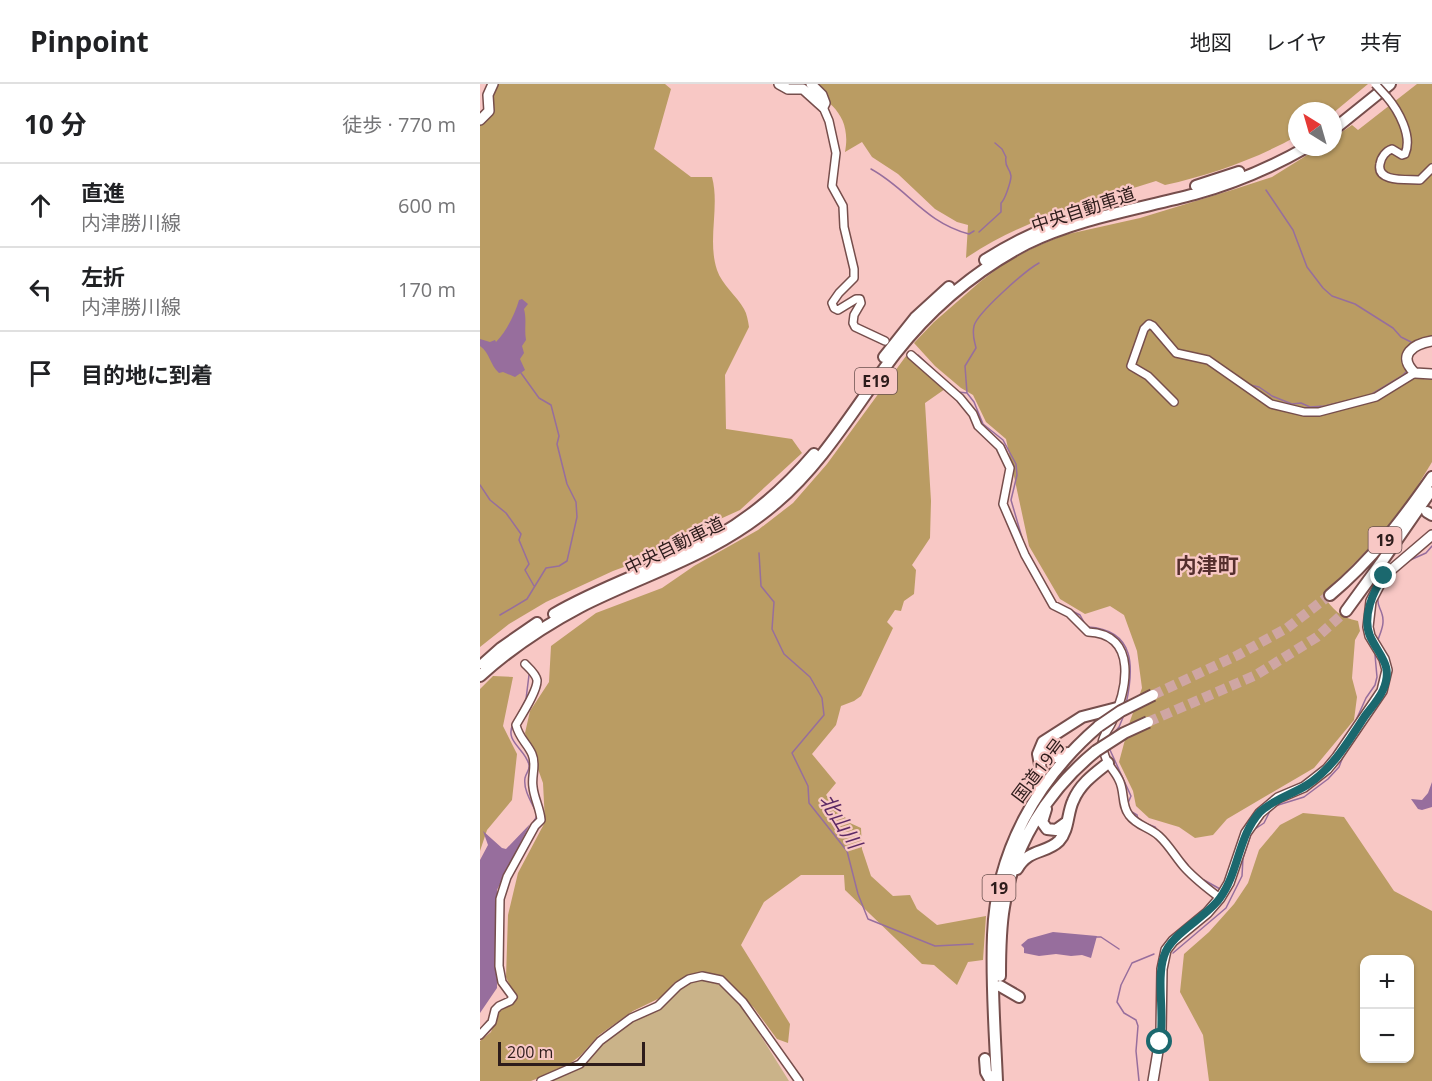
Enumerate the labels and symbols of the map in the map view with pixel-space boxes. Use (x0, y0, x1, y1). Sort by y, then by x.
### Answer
north arrow (1288, 102, 1342, 156)
street label: 中央自動車道 (1028, 181, 1138, 237)
road number: E19 (855, 368, 897, 394)
street label: 中央自動車道 (620, 511, 728, 579)
road number: 19 (1368, 527, 1402, 553)
district label: 内津町 (1176, 551, 1239, 579)
route end (1370, 562, 1396, 588)
street label: 国道19号 (1006, 733, 1070, 807)
water label: 北山川 (814, 788, 869, 855)
road number: 19 (982, 875, 1016, 901)
route start (1146, 1028, 1172, 1054)
scale bar (498, 1039, 645, 1066)

